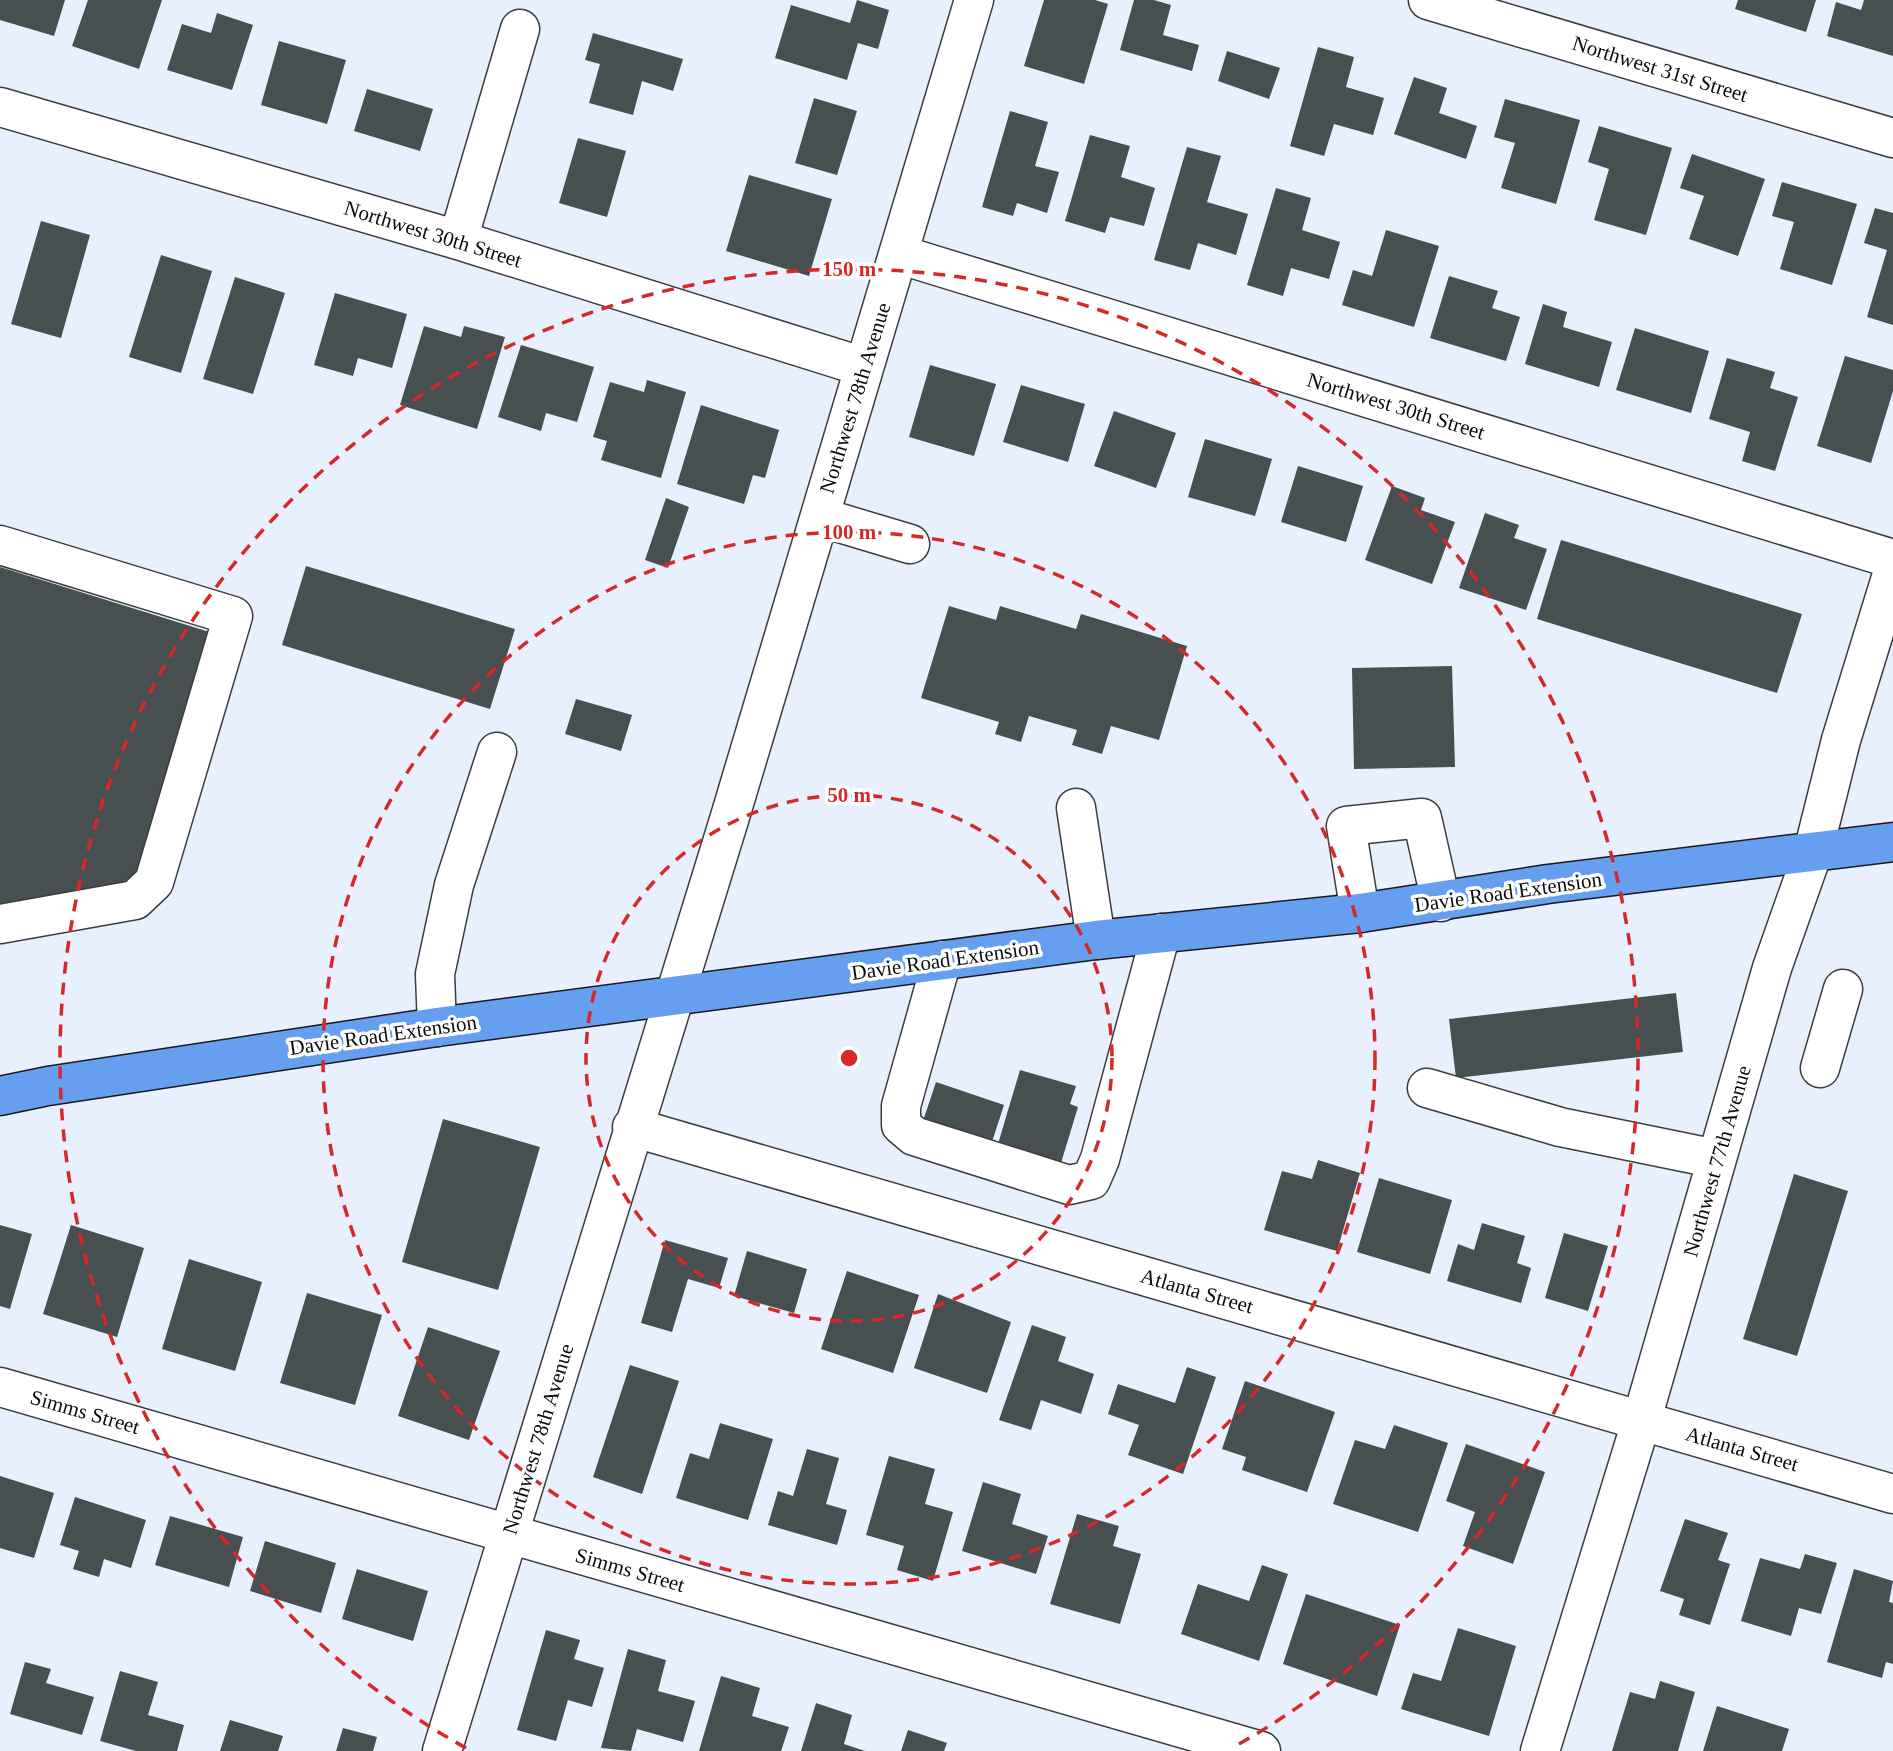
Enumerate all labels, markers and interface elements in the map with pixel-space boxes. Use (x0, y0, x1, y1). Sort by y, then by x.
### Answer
street label: Northwest 31st Street (1569, 31, 1751, 107)
street label: Northwest 30th Street (341, 196, 525, 272)
text: 150 m (822, 257, 877, 281)
street label: Northwest 78th Avenue (815, 300, 895, 496)
street label: Northwest 30th Street (1304, 368, 1488, 444)
text: 100 m (822, 520, 877, 544)
text: 50 m (827, 783, 871, 807)
street label: Davie Road Extension (1413, 867, 1604, 917)
street label: Davie Road Extension (850, 935, 1041, 985)
street label: Davie Road Extension (288, 1010, 479, 1060)
centre of rings (837, 1046, 861, 1070)
street label: Northwest 77th Avenue (1678, 1063, 1756, 1259)
street label: Atlanta Street (1138, 1263, 1256, 1319)
street label: Northwest 78th Avenue (498, 1341, 578, 1537)
street label: Simms Street (28, 1385, 143, 1439)
street label: Atlanta Street (1683, 1421, 1801, 1477)
street label: Simms Street (573, 1543, 688, 1597)

